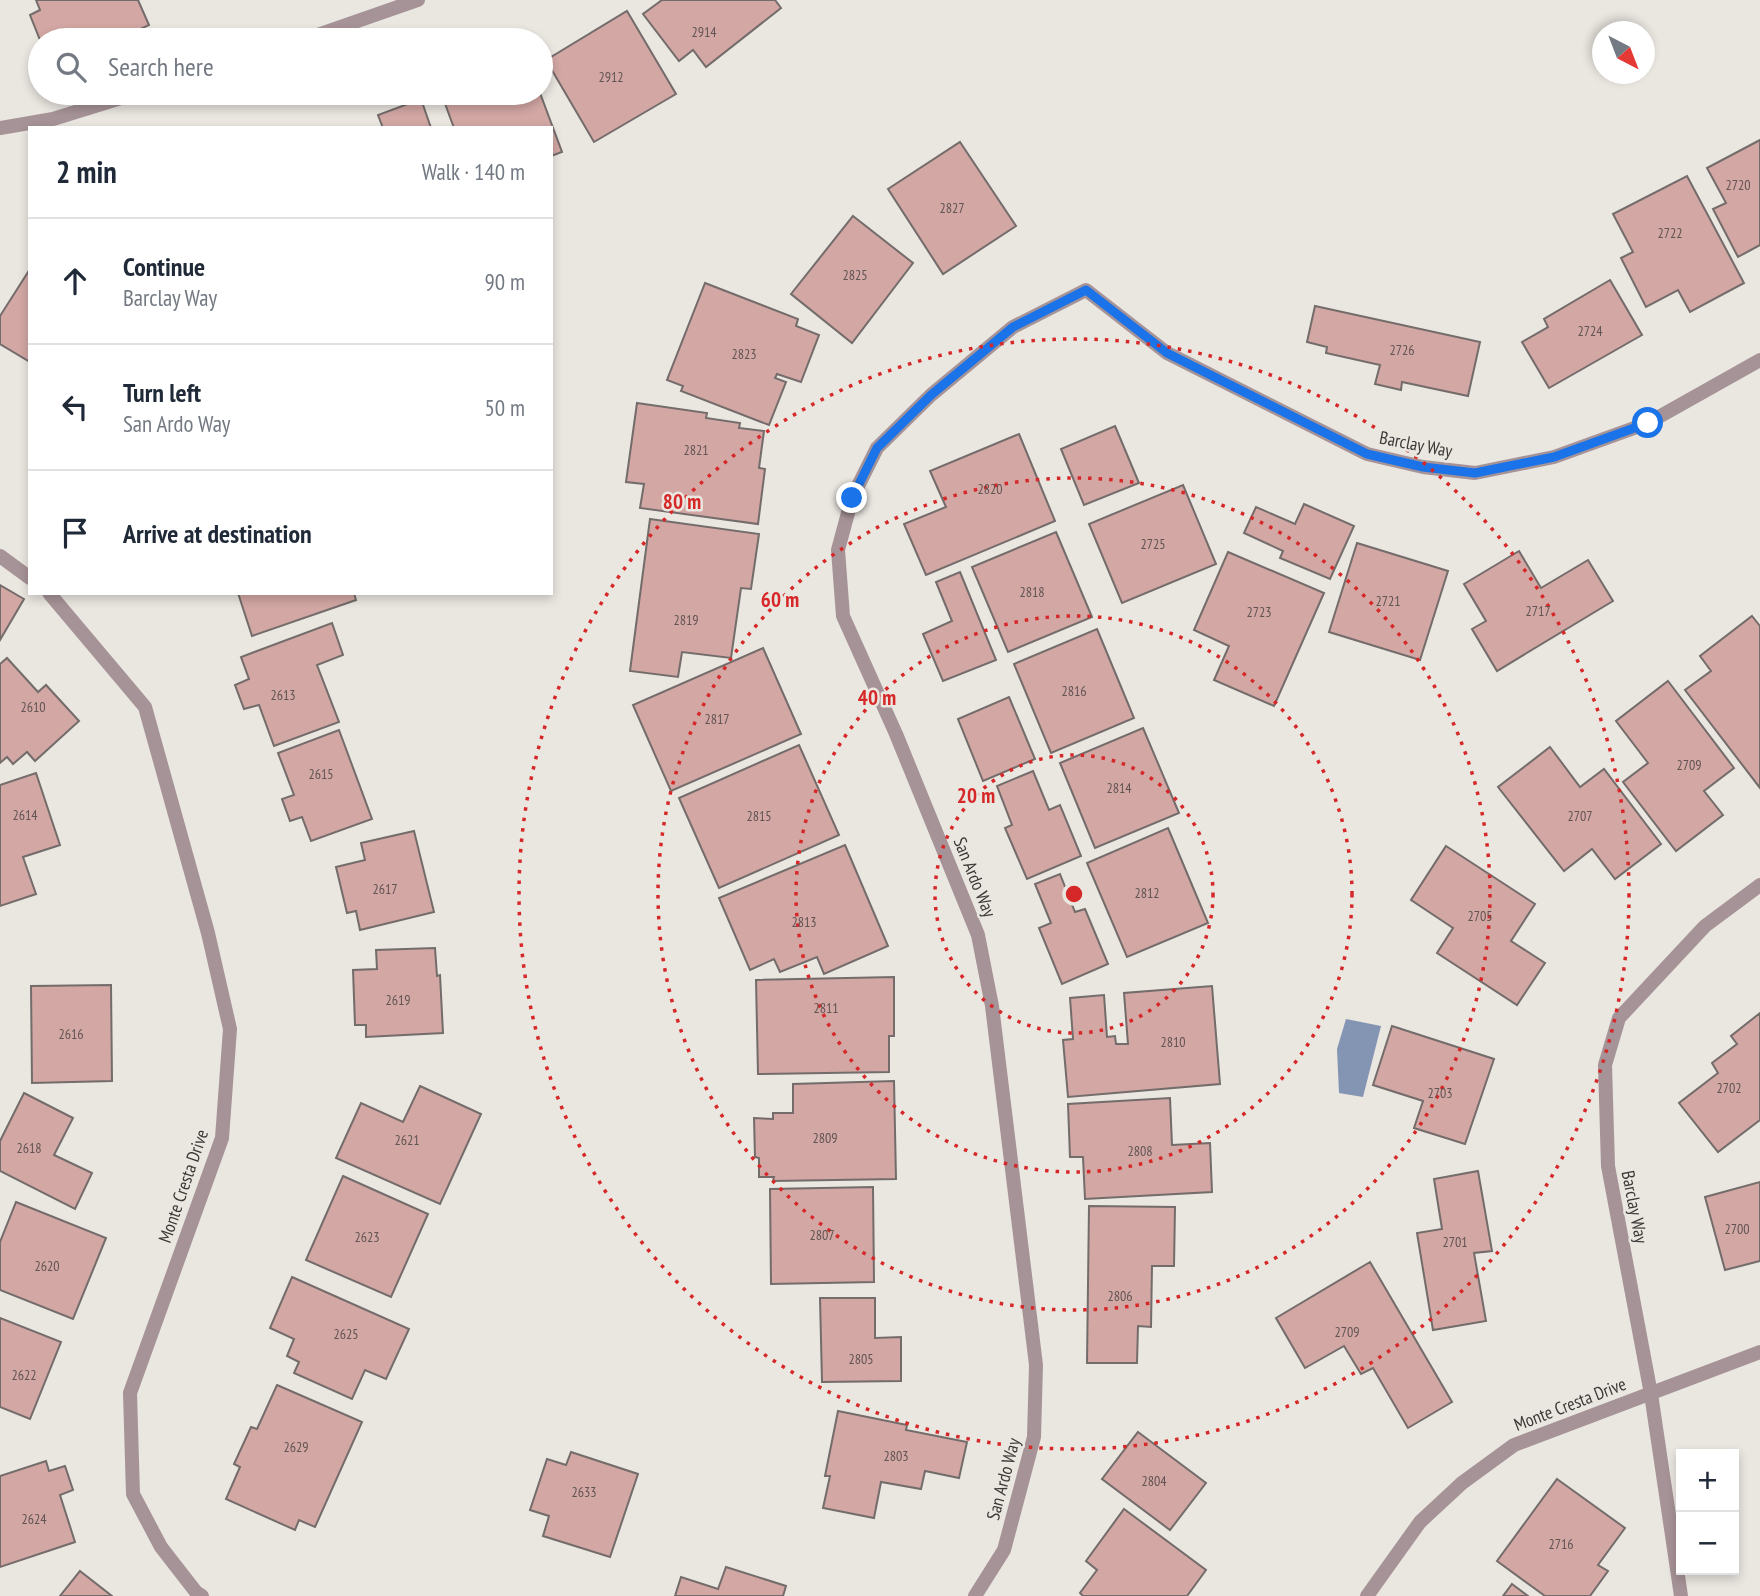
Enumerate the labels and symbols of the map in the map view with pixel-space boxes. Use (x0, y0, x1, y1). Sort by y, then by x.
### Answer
north arrow (1592, 21, 1655, 84)
house number: 2914 (691, 23, 717, 41)
house number: 2912 (598, 68, 624, 86)
house number: 2720 (1725, 176, 1751, 194)
house number: 2827 (939, 199, 965, 217)
house number: 2722 (1657, 224, 1683, 242)
house number: 2825 (842, 266, 868, 284)
house number: 2724 (1577, 322, 1603, 340)
house number: 2726 (1389, 341, 1415, 359)
house number: 2823 (731, 345, 757, 363)
route start (1632, 407, 1663, 438)
street label: Barclay Way (1378, 426, 1455, 462)
house number: 2821 (683, 441, 709, 459)
house number: 2820 (977, 480, 1003, 498)
route end (836, 482, 867, 513)
text: 80 m (663, 488, 701, 515)
house number: 2725 (1140, 535, 1166, 553)
house number: 2818 (1019, 583, 1045, 601)
text: 60 m (761, 586, 799, 613)
house number: 2721 (1375, 592, 1401, 610)
house number: 2717 (1525, 602, 1551, 620)
house number: 2723 (1246, 603, 1272, 621)
house number: 2819 (673, 611, 699, 629)
house number: 2816 (1061, 682, 1087, 700)
text: 40 m (858, 684, 896, 711)
house number: 2613 (270, 686, 296, 704)
house number: 2610 (20, 698, 46, 716)
house number: 2817 (704, 710, 730, 728)
house number: 2709 (1676, 756, 1702, 774)
house number: 2615 (308, 765, 334, 783)
house number: 2814 (1106, 779, 1132, 797)
text: 20 m (957, 782, 995, 809)
house number: 2614 (12, 806, 38, 824)
house number: 2815 (746, 807, 772, 825)
house number: 2707 (1567, 807, 1593, 825)
street label: San Ardo Way (949, 834, 1002, 921)
house number: 2617 (372, 880, 398, 898)
centre of rings (1062, 882, 1086, 906)
house number: 2812 (1134, 884, 1160, 902)
house number: 2705 (1467, 907, 1493, 925)
house number: 2813 (791, 913, 817, 931)
house number: 2619 (385, 991, 411, 1009)
house number: 2811 (813, 999, 839, 1017)
house number: 2616 (58, 1025, 84, 1043)
house number: 2810 (1160, 1033, 1186, 1051)
house number: 2702 (1716, 1079, 1742, 1097)
house number: 2703 (1427, 1084, 1453, 1102)
street label: Monte Cresta Drive (153, 1126, 213, 1246)
house number: 2809 (812, 1129, 838, 1147)
house number: 2621 (394, 1131, 420, 1149)
house number: 2618 (16, 1139, 42, 1157)
house number: 2808 (1127, 1142, 1153, 1160)
street label: Barclay Way (1617, 1169, 1653, 1246)
house number: 2700 (1724, 1220, 1750, 1238)
house number: 2807 (809, 1226, 835, 1244)
house number: 2623 (354, 1228, 380, 1246)
house number: 2701 (1442, 1233, 1468, 1251)
house number: 2620 (34, 1257, 60, 1275)
house number: 2806 (1107, 1287, 1133, 1305)
house number: 2709 (1334, 1323, 1360, 1341)
house number: 2625 (333, 1325, 359, 1343)
house number: 2805 (848, 1350, 874, 1368)
house number: 2622 (11, 1366, 37, 1384)
street label: Monte Cresta Drive (1511, 1372, 1629, 1436)
street label: San Ardo Way (981, 1435, 1025, 1523)
house number: 2629 (283, 1438, 309, 1456)
house number: 2803 (883, 1447, 909, 1465)
house number: 2804 (1141, 1472, 1167, 1490)
house number: 2633 (571, 1483, 597, 1501)
house number: 2624 (21, 1510, 47, 1528)
house number: 2716 (1548, 1535, 1574, 1553)

